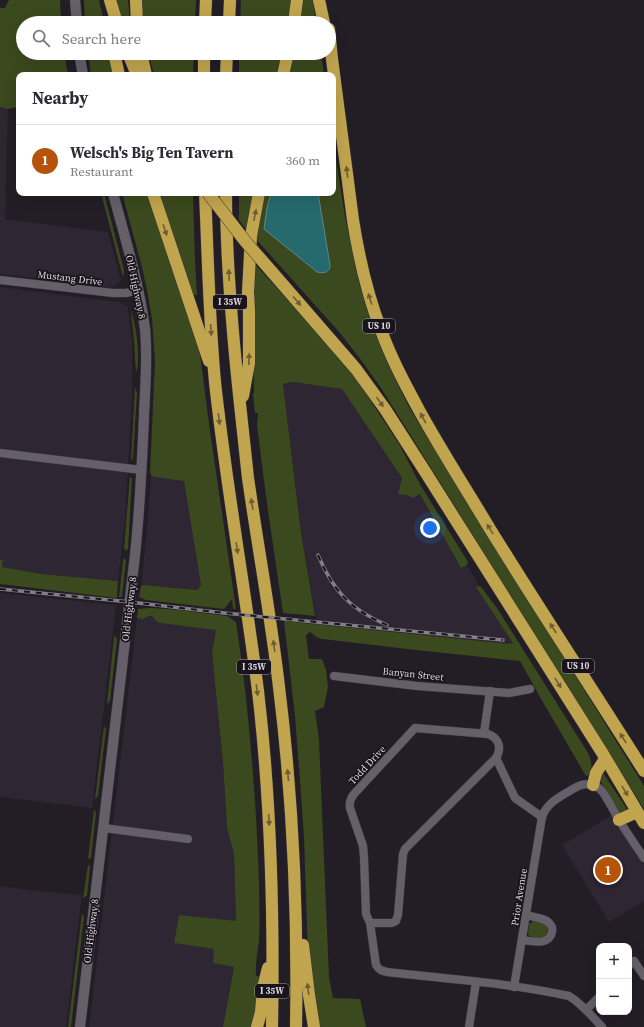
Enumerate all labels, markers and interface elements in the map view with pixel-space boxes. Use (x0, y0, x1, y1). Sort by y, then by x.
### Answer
search box (16, 16, 336, 60)
icon: search (30, 27, 52, 49)
text: Search here (62, 28, 141, 49)
text: Nearby (32, 86, 88, 110)
text: Welsch's Big Ten Tavern (70, 142, 233, 163)
text: 1 (41, 152, 49, 169)
text: 360 m (286, 152, 320, 169)
text: Restaurant (70, 163, 133, 180)
one-way arrow (343, 166, 350, 178)
one-way arrow (252, 209, 258, 221)
one-way arrow (162, 224, 168, 236)
street label: Old Highway 8 (123, 254, 149, 320)
street label: Mustang Drive (37, 268, 103, 288)
one-way arrow (225, 269, 232, 281)
one-way arrow (367, 293, 373, 305)
road number: I 35W (213, 295, 247, 309)
one-way arrow (293, 296, 302, 306)
road number: US 10 (363, 319, 395, 333)
one-way arrow (207, 324, 214, 336)
one-way arrow (245, 353, 252, 365)
one-way arrow (376, 396, 384, 407)
one-way arrow (420, 412, 427, 424)
one-way arrow (216, 413, 222, 425)
one-way arrow (249, 498, 255, 510)
your location (420, 518, 440, 538)
one-way arrow (487, 523, 494, 535)
one-way arrow (234, 542, 240, 554)
street label: Old Highway 8 (119, 576, 139, 642)
one-way arrow (549, 623, 557, 633)
one-way arrow (271, 640, 277, 652)
road number: US 10 (562, 659, 594, 673)
road number: I 35W (237, 660, 271, 674)
street label: Banyan Street (382, 664, 445, 684)
one-way arrow (554, 678, 562, 688)
one-way arrow (254, 684, 261, 696)
one-way arrow (619, 733, 627, 743)
street label: Todd Drive (346, 743, 388, 787)
one-way arrow (285, 769, 292, 781)
one-way arrow (621, 785, 628, 797)
one-way arrow (266, 814, 272, 827)
pin: 1 (595, 855, 621, 885)
street label: Prior Avenue (508, 867, 530, 927)
street label: Old Highway 8 (81, 898, 101, 964)
map controls (596, 943, 632, 1015)
button: + (596, 943, 632, 979)
button: − (596, 979, 632, 1015)
one-way arrow (305, 982, 311, 995)
road number: I 35W (255, 984, 289, 998)

